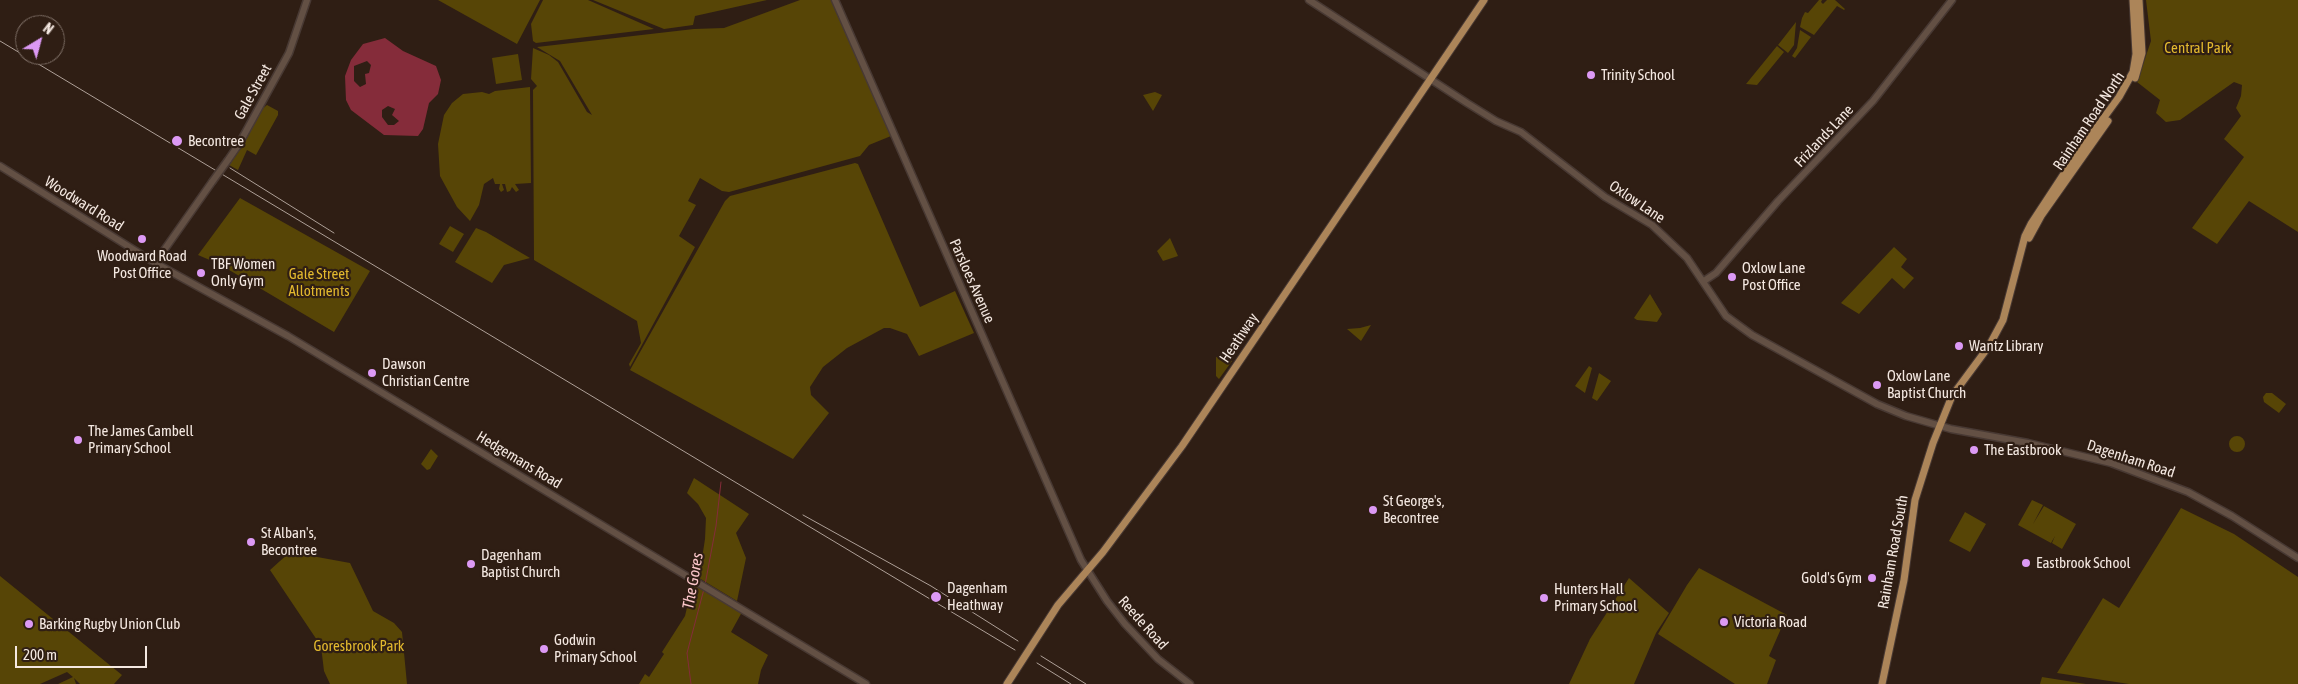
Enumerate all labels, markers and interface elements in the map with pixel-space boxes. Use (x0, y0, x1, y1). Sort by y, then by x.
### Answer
north arrow (15, 15, 65, 65)
text: N (40, 20, 57, 38)
park label: Central Park (2164, 39, 2232, 57)
street label: Gale Street (230, 61, 276, 123)
place label: Trinity School (1601, 66, 1675, 84)
street label: Rainham Road North (2049, 68, 2129, 174)
marker: Trinity School (1585, 69, 1597, 81)
street label: Frizlands Lane (1791, 101, 1857, 171)
place label: Becontree (188, 132, 244, 150)
marker: Becontree (170, 134, 184, 148)
street label: Woodward Road (41, 173, 127, 235)
street label: Oxlow Lane (1606, 177, 1668, 227)
marker: Woodward Road Post Office (136, 233, 148, 245)
street label: Parsloes Avenue (945, 236, 999, 326)
place label: Woodward Road Post Office (97, 247, 187, 282)
place label: TBF Women Only Gym (211, 255, 275, 290)
place label: Oxlow Lane Post Office (1742, 259, 1805, 294)
park label: Gale Street Allotments (288, 265, 350, 300)
marker: TBF Women Only Gym (195, 267, 207, 279)
marker: Oxlow Lane Post Office (1726, 271, 1738, 283)
street label: Heathway (1216, 310, 1262, 366)
place label: Wantz Library (1969, 337, 2044, 355)
marker: Wantz Library (1953, 340, 1965, 352)
place label: Dawson Christian Centre (382, 355, 470, 390)
marker: Dawson Christian Centre (366, 367, 378, 379)
place label: Oxlow Lane Baptist Church (1887, 367, 1966, 402)
marker: Oxlow Lane Baptist Church (1871, 379, 1883, 391)
place label: The James Cambell Primary School (88, 422, 194, 457)
street label: Hedgemans Road (473, 427, 565, 493)
marker: The James Cambell Primary School (72, 434, 84, 446)
street label: Dagenham Road (2085, 436, 2177, 482)
place label: The Eastbrook (1984, 441, 2062, 459)
marker: The Eastbrook (1968, 444, 1980, 456)
place label: St George's, Becontree (1383, 492, 1444, 527)
street label: Rainham Road South (1874, 494, 1912, 610)
marker: St George's, Becontree (1367, 504, 1379, 516)
place label: St Alban's, Becontree (261, 524, 317, 559)
marker: St Alban's, Becontree (245, 536, 257, 548)
place label: Dagenham Baptist Church (481, 546, 560, 581)
water label: The Gores (679, 551, 707, 611)
place label: Eastbrook School (2036, 554, 2130, 572)
marker: Eastbrook School (2020, 557, 2032, 569)
marker: Dagenham Baptist Church (465, 558, 477, 570)
place label: Gold's Gym (1801, 569, 1862, 587)
marker: Gold's Gym (1866, 572, 1878, 584)
place label: Dagenham Heathway (947, 579, 1008, 614)
place label: Hunters Hall Primary School (1554, 580, 1637, 615)
marker: Dagenham Heathway (929, 590, 943, 604)
marker: Hunters Hall Primary School (1538, 592, 1550, 604)
street label: Reede Road (1114, 593, 1172, 653)
place label: Victoria Road (1734, 613, 1807, 631)
place label: Barking Rugby Union Club (39, 615, 180, 633)
marker: Victoria Road (1718, 616, 1730, 628)
marker: Barking Rugby Union Club (23, 618, 35, 630)
place label: Godwin Primary School (554, 631, 637, 666)
scale bar (18, 636, 150, 668)
park label: Goresbrook Park (314, 637, 404, 655)
marker: Godwin Primary School (538, 643, 550, 655)
text: 200 m (23, 646, 57, 663)

